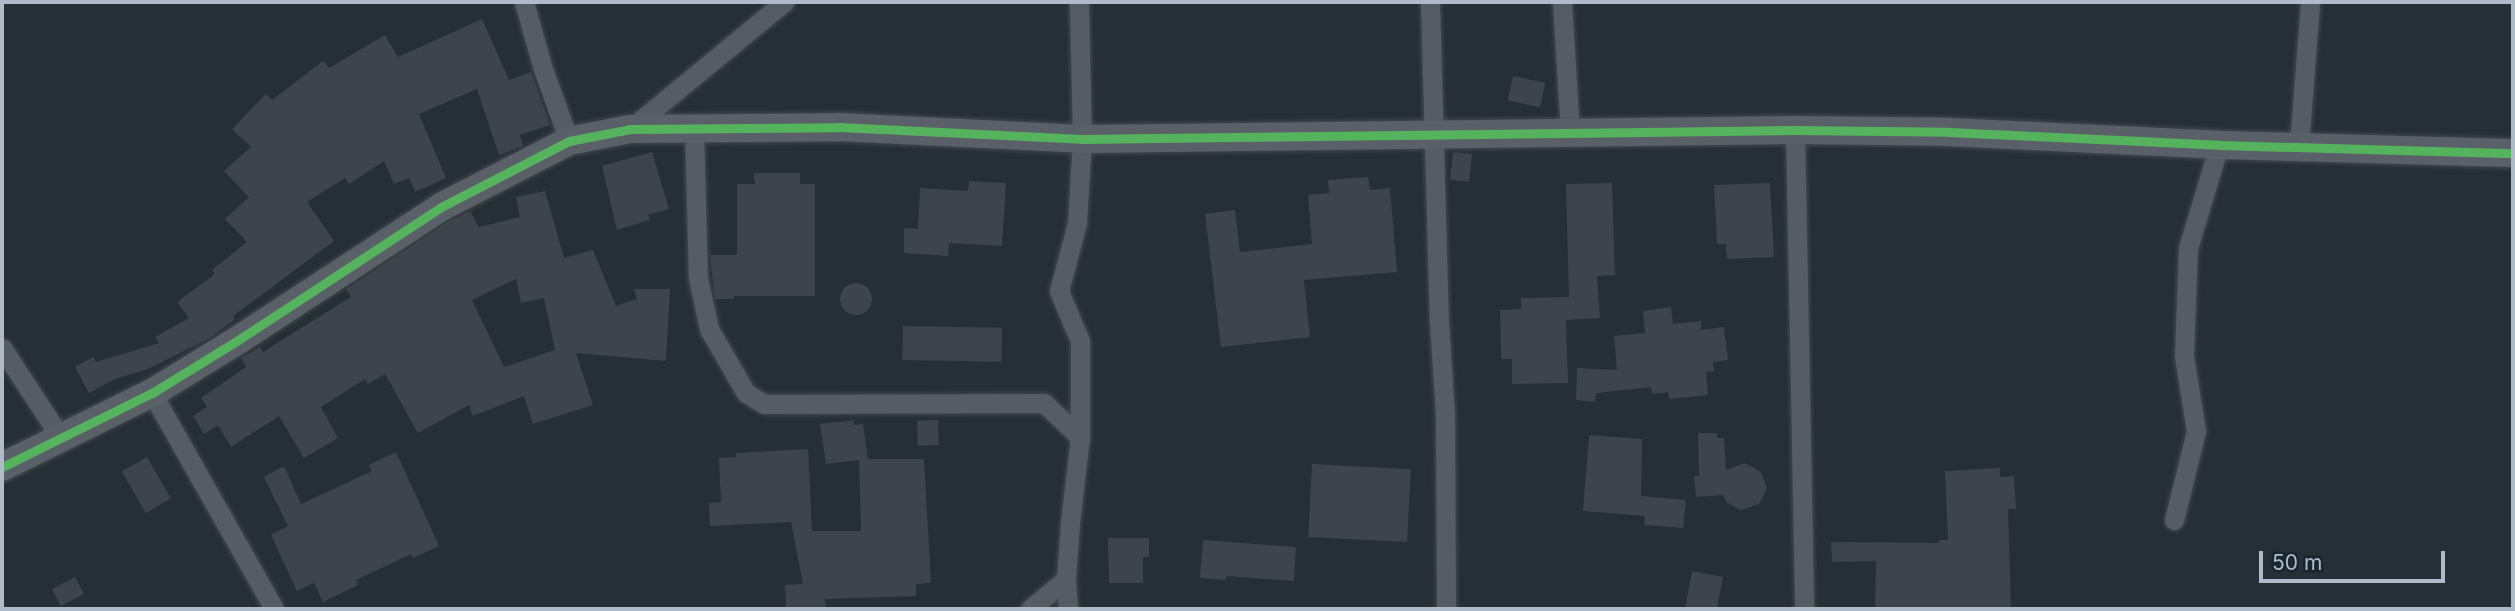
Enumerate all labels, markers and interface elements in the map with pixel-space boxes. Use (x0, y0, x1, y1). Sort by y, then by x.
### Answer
scale bar (2263, 538, 2448, 582)
text: 50 m (2272, 550, 2322, 575)

